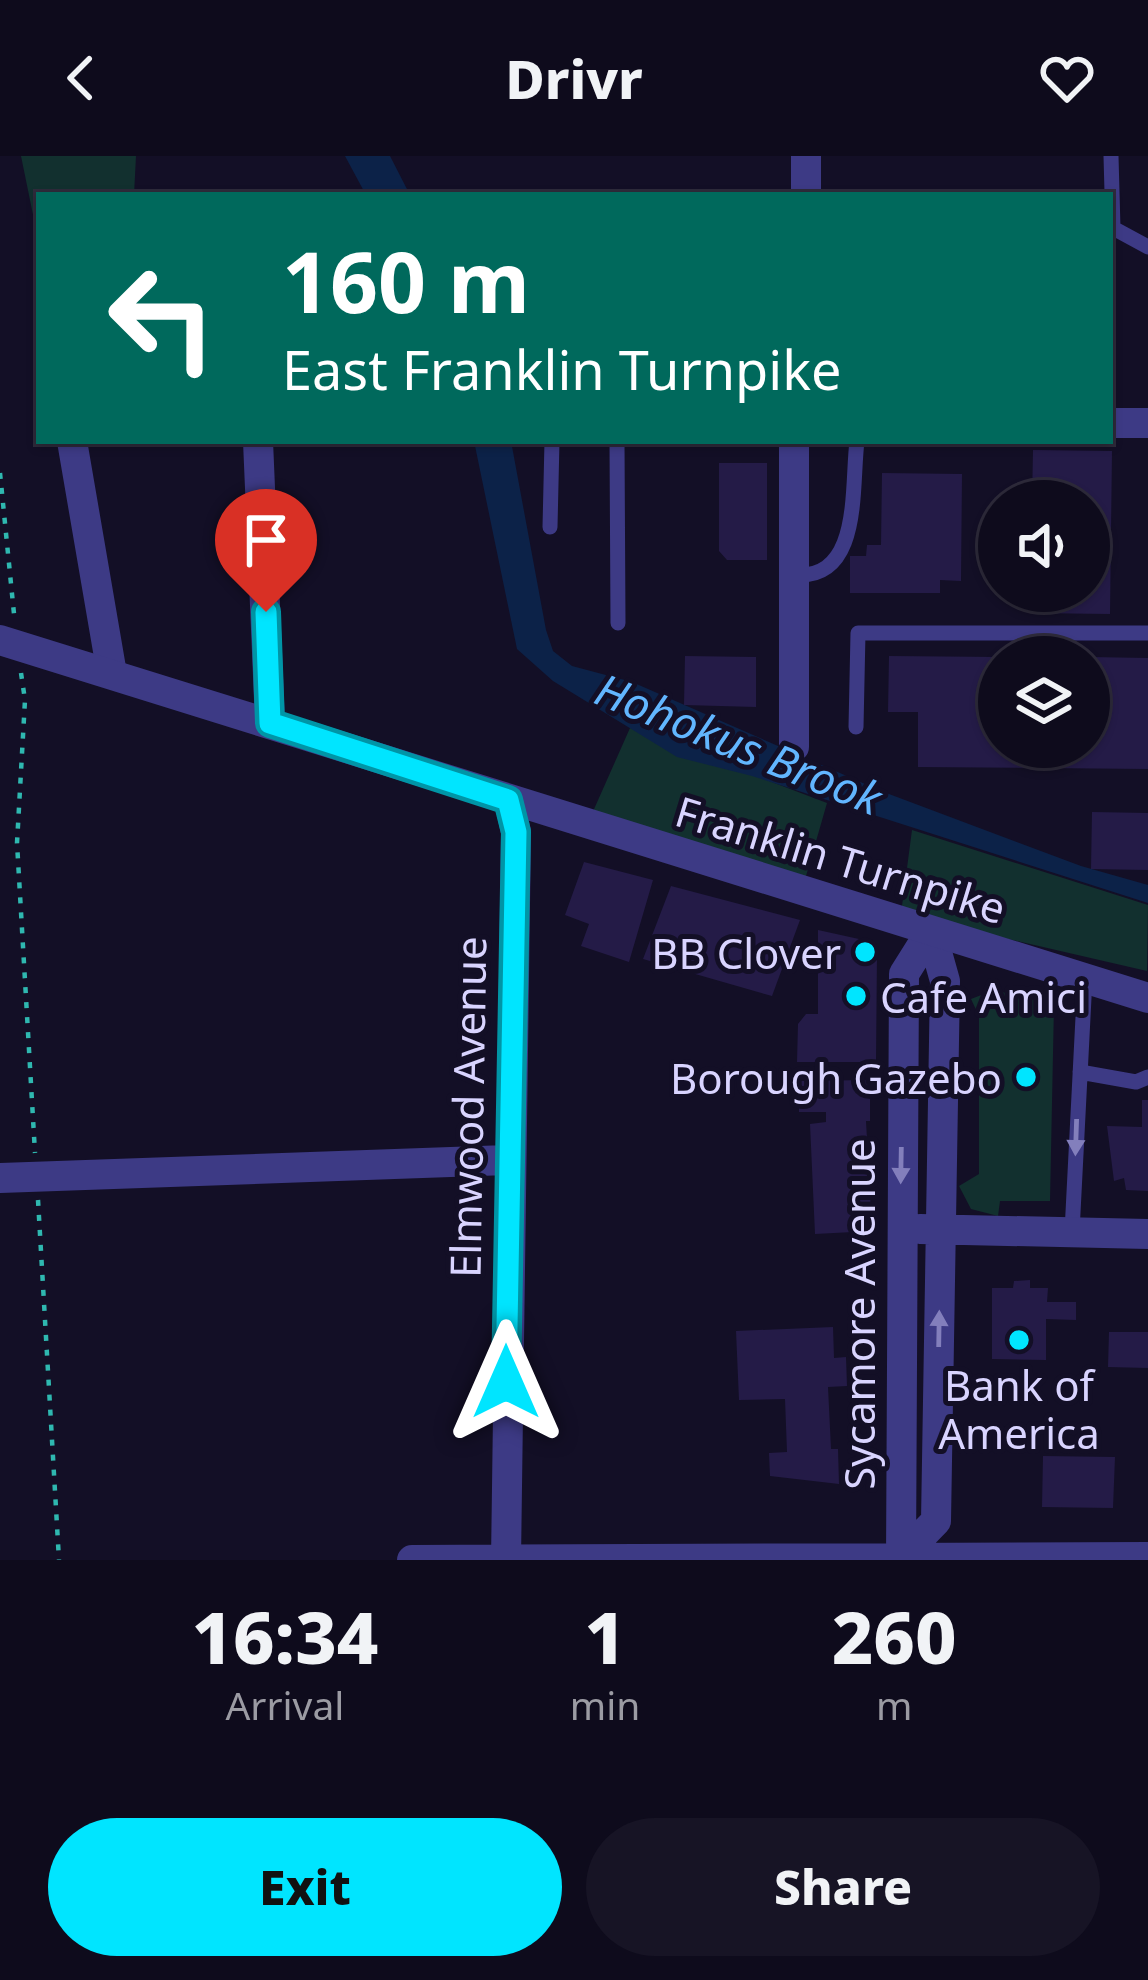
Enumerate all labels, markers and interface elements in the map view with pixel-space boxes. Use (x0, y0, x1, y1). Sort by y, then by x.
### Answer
text: Drivr (505, 41, 643, 115)
icon: back (48, 45, 114, 111)
icon: heart (1034, 45, 1100, 111)
text: 160 m (282, 223, 530, 338)
icon: left (84, 240, 240, 396)
text: East Franklin Turnpike (282, 332, 842, 406)
map controls (978, 480, 1110, 768)
button: sound (978, 480, 1110, 612)
pin (215, 489, 317, 612)
icon: arrive (233, 507, 299, 573)
button: layers (978, 636, 1110, 768)
water label: Hohokus Brook (587, 658, 893, 829)
street label: Franklin Turnpike (669, 782, 1013, 936)
place label: BB Clover (651, 924, 841, 981)
street label: Elmwood Avenue (436, 936, 498, 1278)
marker: BB Clover (852, 939, 878, 965)
place label: Cafe Amici (880, 968, 1087, 1025)
marker: Cafe Amici (843, 983, 869, 1009)
place label: Borough Gazebo (670, 1049, 1002, 1106)
marker: Borough Gazebo (1013, 1064, 1039, 1090)
one-way arrow (1066, 1119, 1085, 1157)
street label: Sycamore Avenue (830, 1138, 887, 1490)
one-way arrow (891, 1147, 911, 1185)
one-way arrow (929, 1309, 949, 1347)
position arrow (443, 1319, 569, 1445)
marker: Bank of America (1006, 1327, 1032, 1353)
place label: Bank of America (938, 1356, 1100, 1461)
text: 16:34 (191, 1587, 378, 1685)
text: 1 (584, 1587, 626, 1685)
text: 260 (832, 1587, 957, 1685)
text: Arrival (225, 1678, 344, 1731)
text: min (570, 1678, 640, 1731)
text: m (876, 1678, 912, 1731)
button: Exit (48, 1818, 562, 1956)
button: Share (586, 1818, 1100, 1956)

